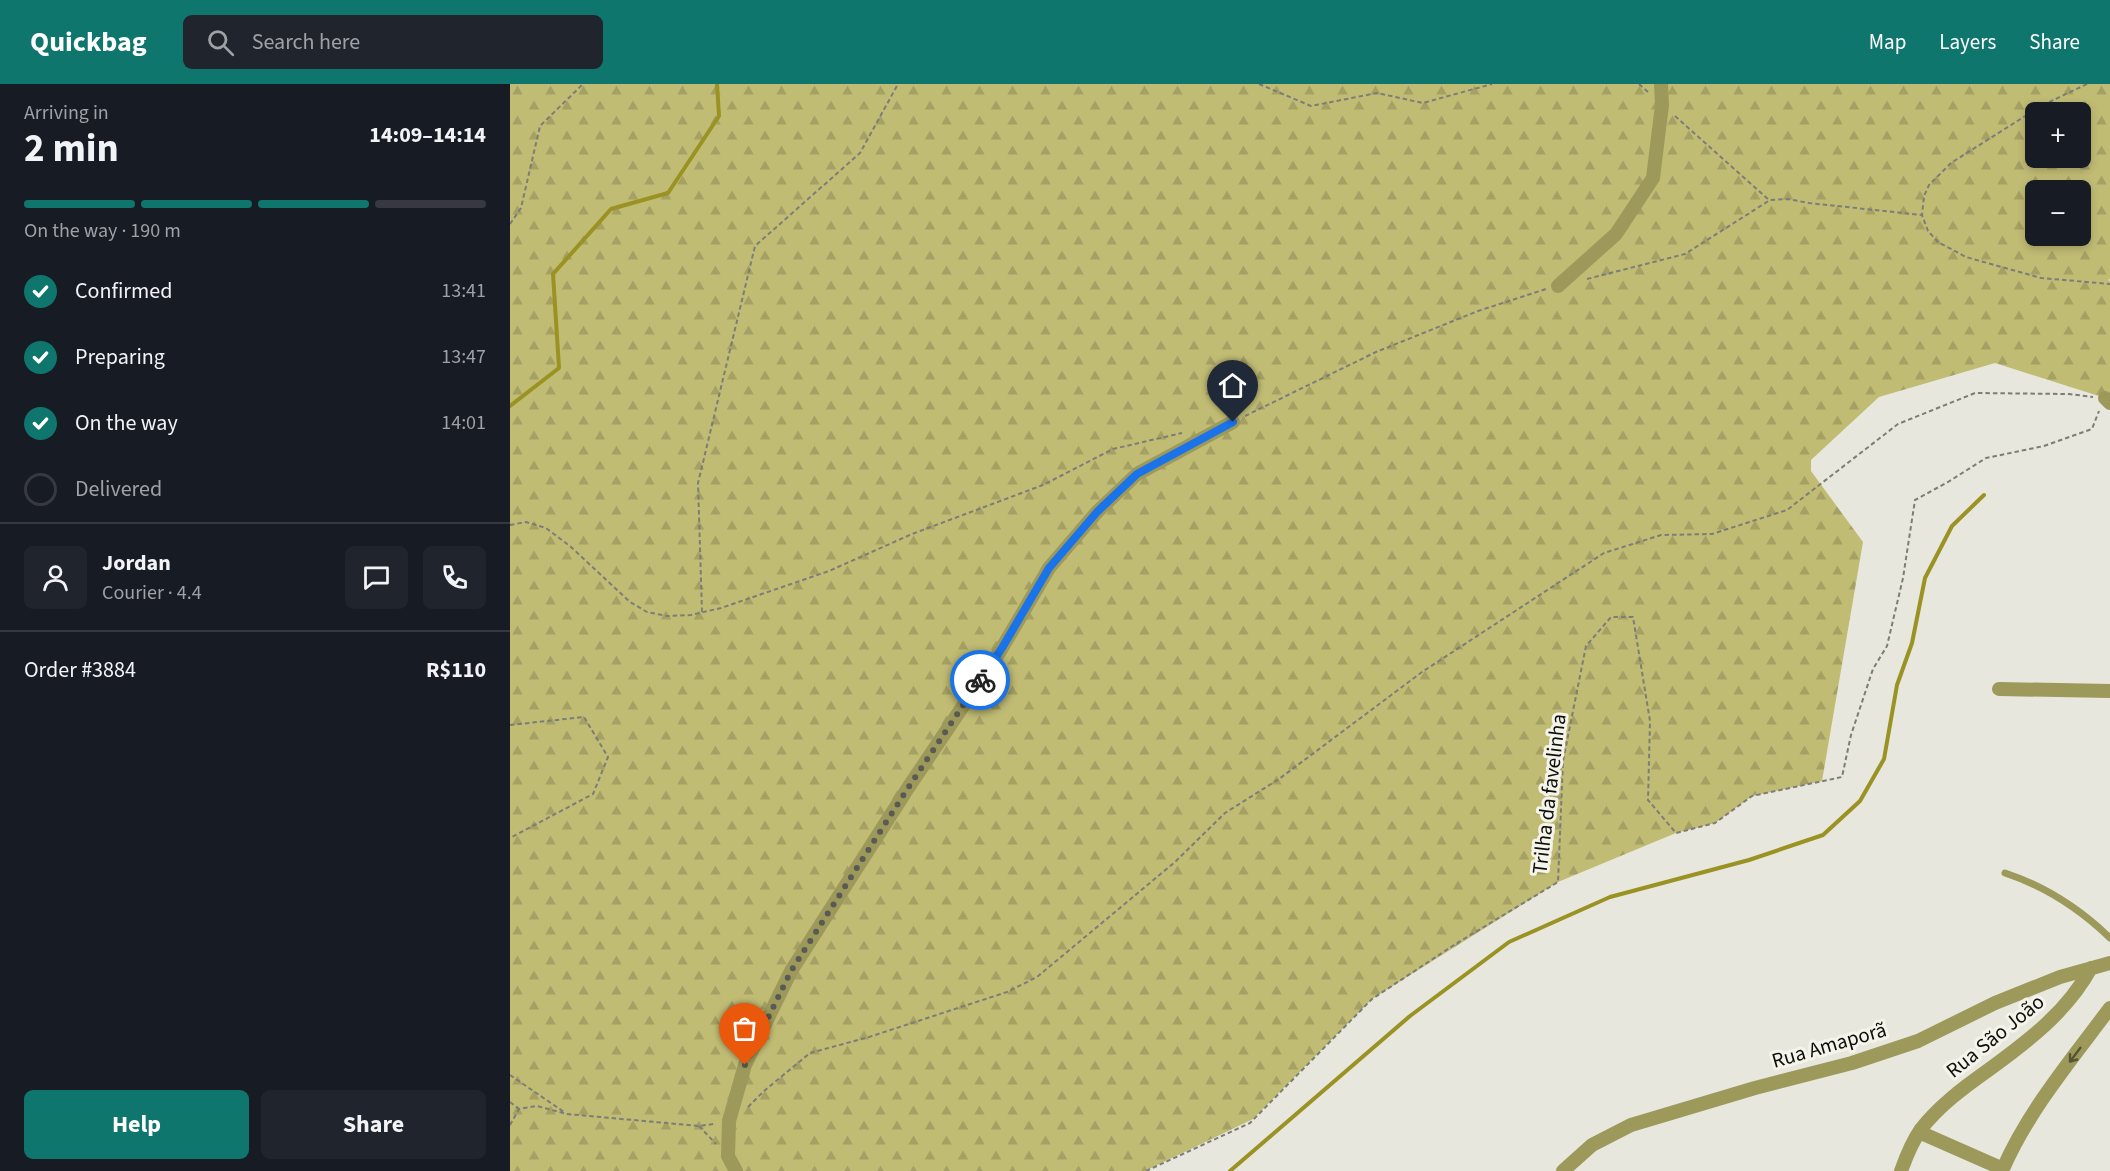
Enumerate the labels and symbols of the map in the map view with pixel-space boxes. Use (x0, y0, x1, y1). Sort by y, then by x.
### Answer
pin (1207, 360, 1258, 422)
courier (950, 650, 1010, 710)
street label: Trilha da favelinha (1524, 712, 1574, 876)
street label: Rua São João (1939, 987, 2051, 1085)
pin (719, 1003, 770, 1065)
street label: Rua Amaporã (1768, 1014, 1890, 1076)
one-way arrow (2068, 1046, 2081, 1062)

